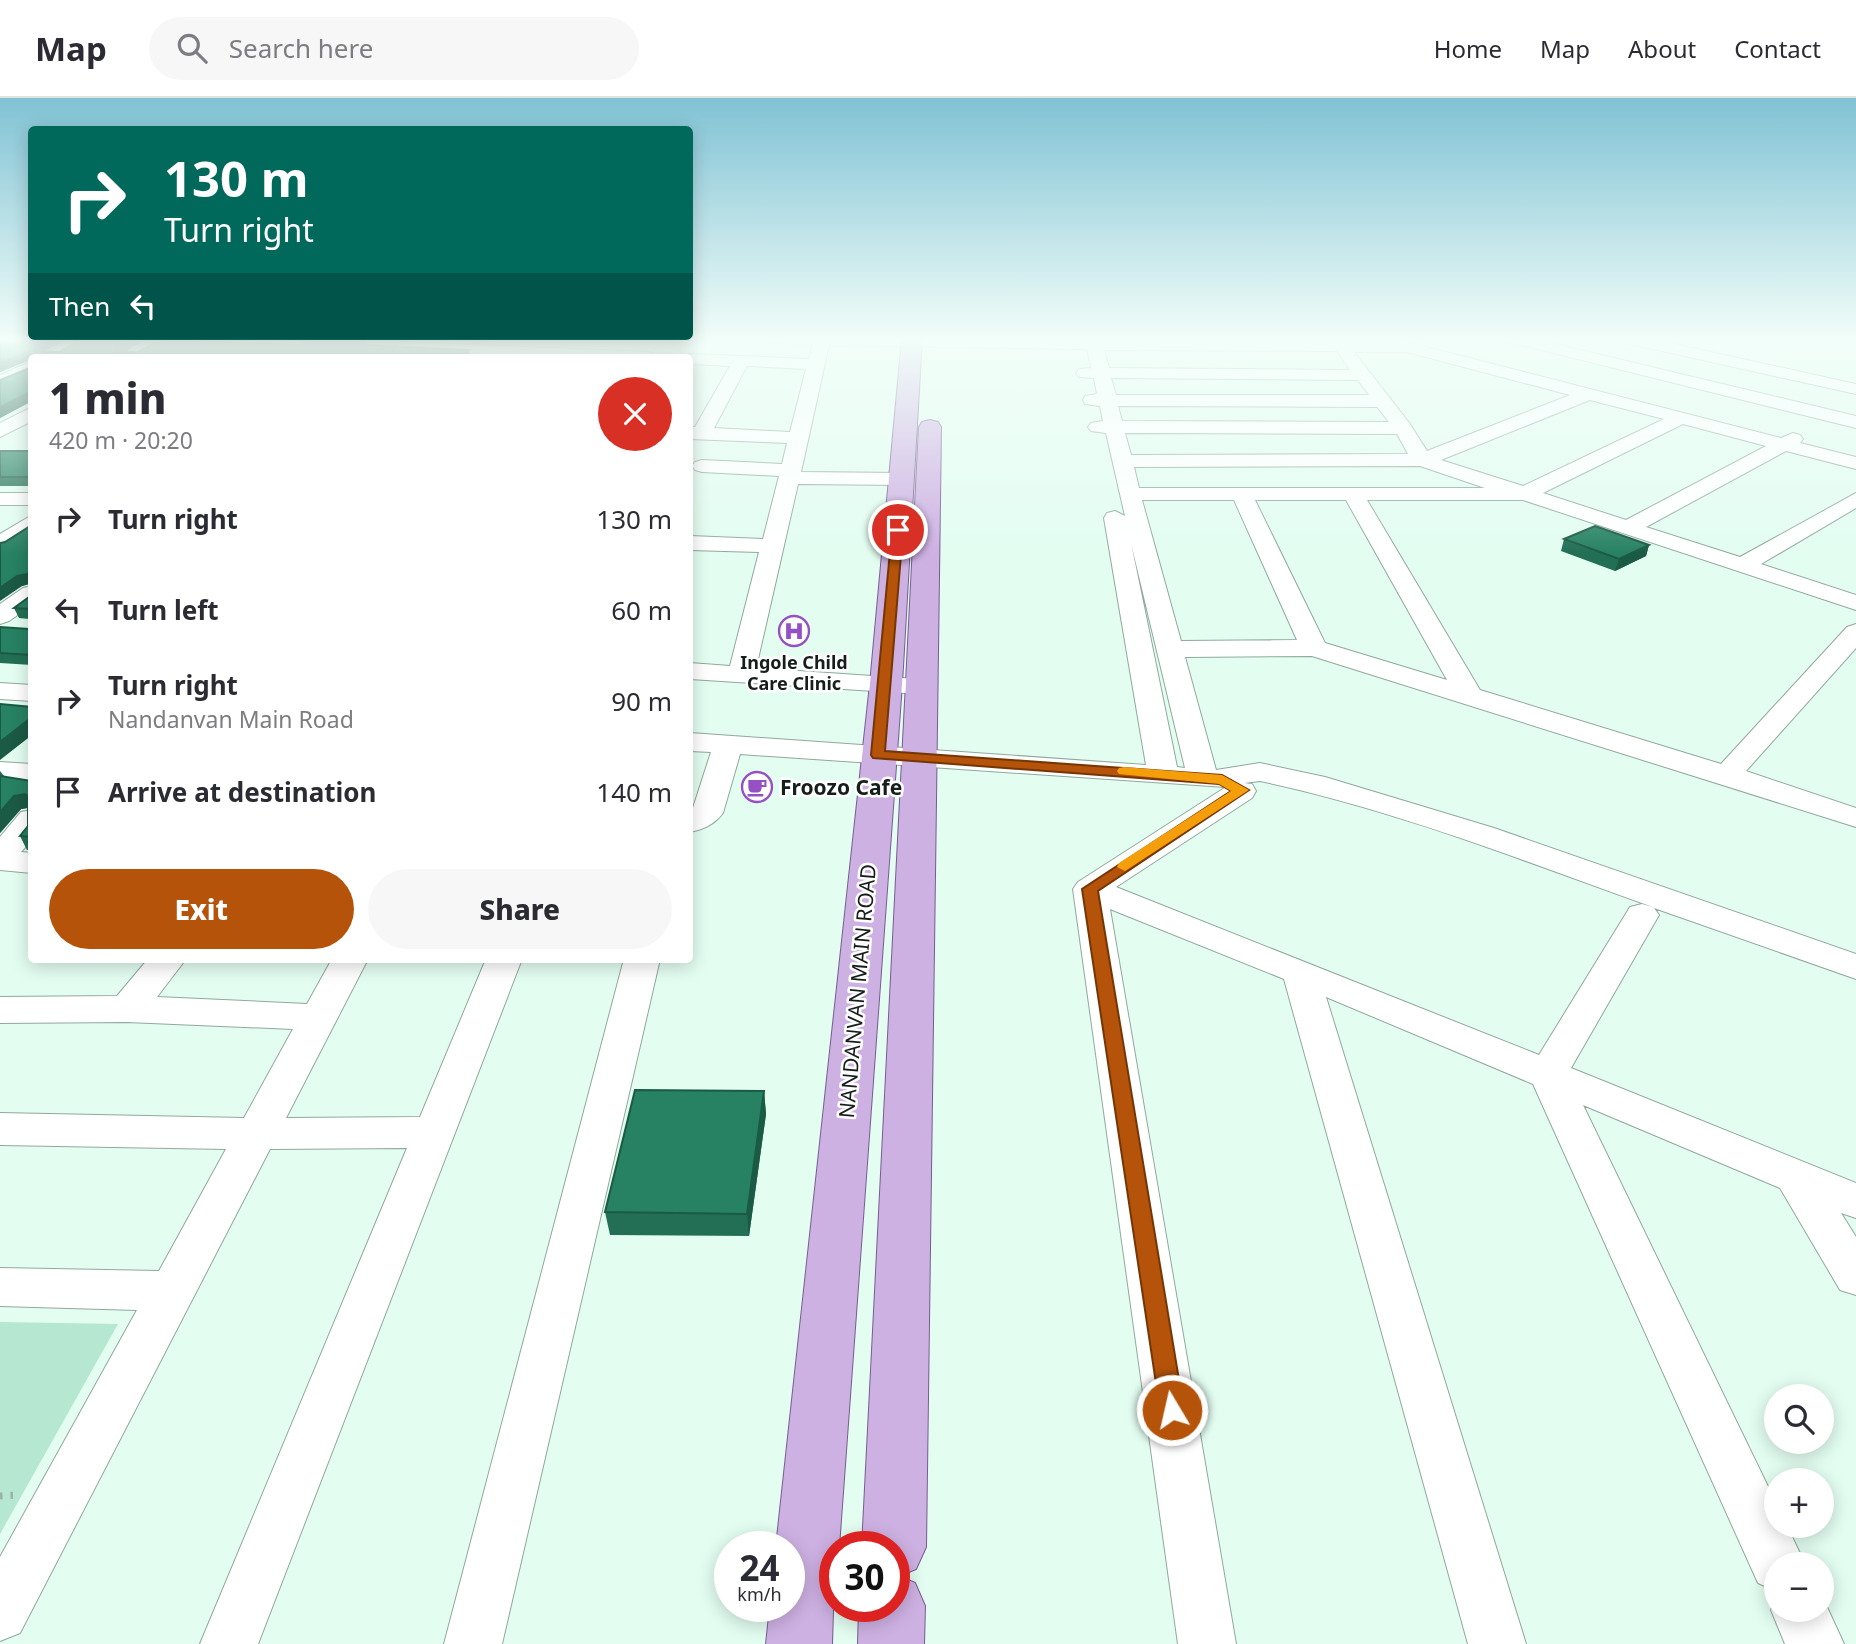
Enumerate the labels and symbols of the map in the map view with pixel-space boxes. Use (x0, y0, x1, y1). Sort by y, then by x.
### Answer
pin (868, 500, 928, 560)
hospital icon: Ingole Child Care Clinic (777, 614, 811, 648)
place label: Ingole Child Care Clinic (740, 650, 848, 695)
cafe icon: Froozo Cafe (740, 770, 774, 804)
place label: Froozo Cafe (780, 773, 902, 801)
street label: NANDANVAN MAIN ROAD (832, 863, 882, 1119)
position arrow (1135, 1373, 1209, 1447)
speed limit sign: 30 (819, 1531, 910, 1622)

